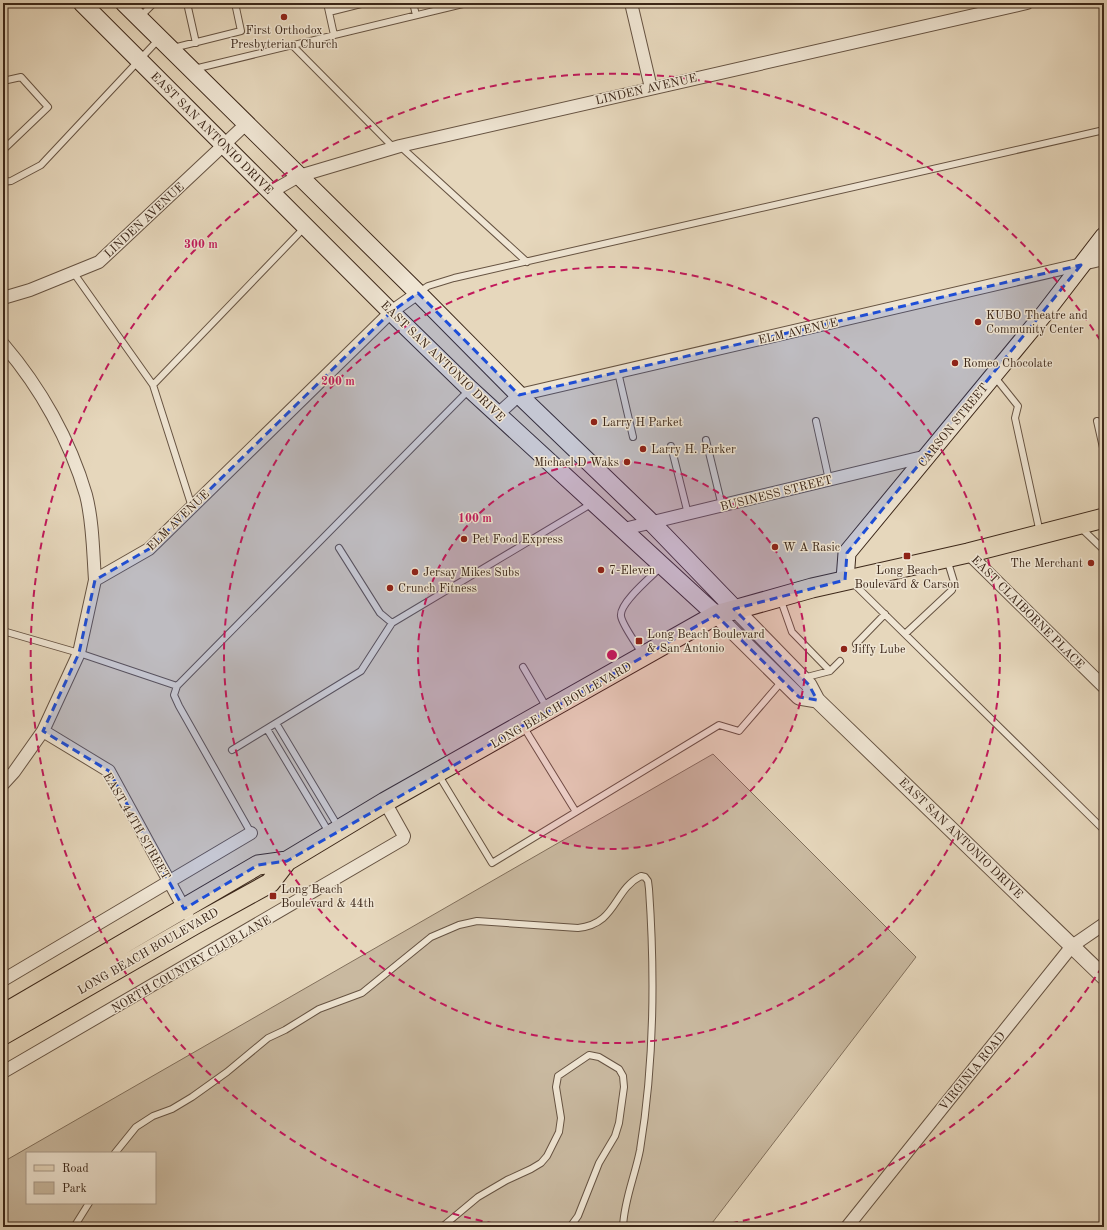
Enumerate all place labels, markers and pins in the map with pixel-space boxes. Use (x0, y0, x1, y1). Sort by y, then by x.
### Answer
marker: First Orthodox Presbyterian Church (279, 12, 289, 22)
place label: First Orthodox Presbyterian Church (230, 25, 338, 51)
place label: KUBO Theatre and Community Center (986, 310, 1088, 336)
marker: KUBO Theatre and Community Center (973, 317, 983, 327)
marker: Romeo Chocolate (950, 358, 960, 368)
place label: Romeo Chocolate (963, 358, 1053, 370)
marker: Larry H Parket (589, 417, 599, 427)
place label: Larry H Parket (602, 417, 683, 429)
marker: Larry H. Parker (638, 444, 648, 454)
place label: Larry H. Parker (651, 444, 736, 456)
place label: Michael D Waks (534, 457, 619, 469)
marker: Michael D Waks (622, 457, 632, 467)
marker: Pet Food Express (459, 534, 469, 544)
place label: Pet Food Express (472, 534, 563, 546)
marker: W A Rasic (770, 542, 780, 552)
place label: W A Rasic (783, 542, 840, 554)
marker: Long Beach Boulevard & Carson (902, 551, 912, 561)
place label: The Merchant (1010, 558, 1083, 570)
marker: The Merchant (1086, 558, 1096, 568)
marker: 7-Eleven (596, 565, 606, 575)
place label: 7-Eleven (609, 565, 656, 577)
place label: Long Beach Boulevard & Carson (854, 565, 960, 591)
marker: Jersay Mikes Subs (410, 567, 420, 577)
place label: Jersay Mikes Subs (423, 567, 519, 579)
marker: Crunch Fitness (385, 583, 395, 593)
place label: Crunch Fitness (398, 583, 477, 595)
place label: Long Beach Boulevard & San Antonio (647, 629, 765, 655)
marker: Long Beach Boulevard & San Antonio (634, 636, 644, 646)
marker: Jiffy Lube (839, 644, 849, 654)
place label: Jiffy Lube (852, 644, 906, 656)
centre of rings (605, 648, 619, 662)
place label: Long Beach Boulevard & 44th (281, 884, 375, 910)
marker: Long Beach Boulevard & 44th (268, 891, 278, 901)

